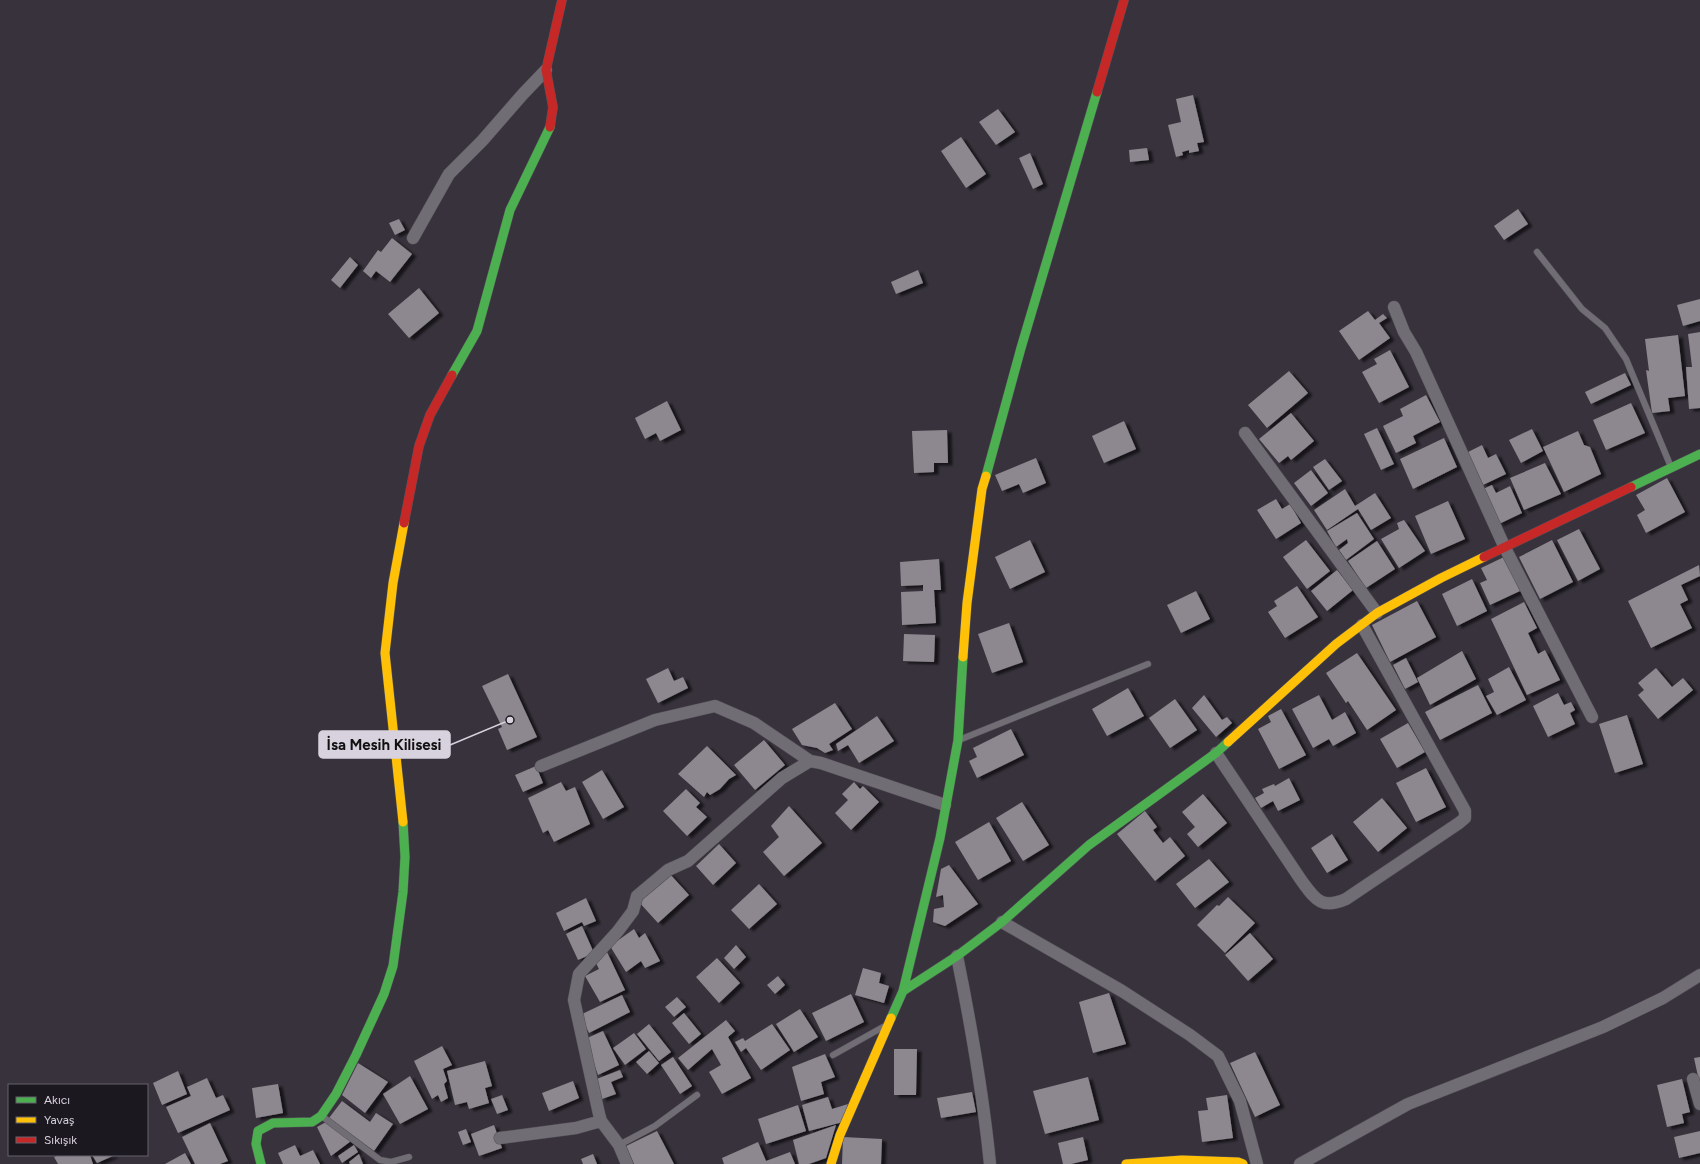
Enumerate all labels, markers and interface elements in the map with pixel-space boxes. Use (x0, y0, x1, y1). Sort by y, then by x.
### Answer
callout: İsa Mesih Kilisesi (319, 731, 450, 758)
text: İsa Mesih Kilisesi (327, 735, 441, 754)
legend (8, 1084, 148, 1156)
text: Akıcı (44, 1093, 70, 1107)
text: Yavaş (44, 1113, 75, 1127)
text: Sıkışık (44, 1133, 77, 1147)

